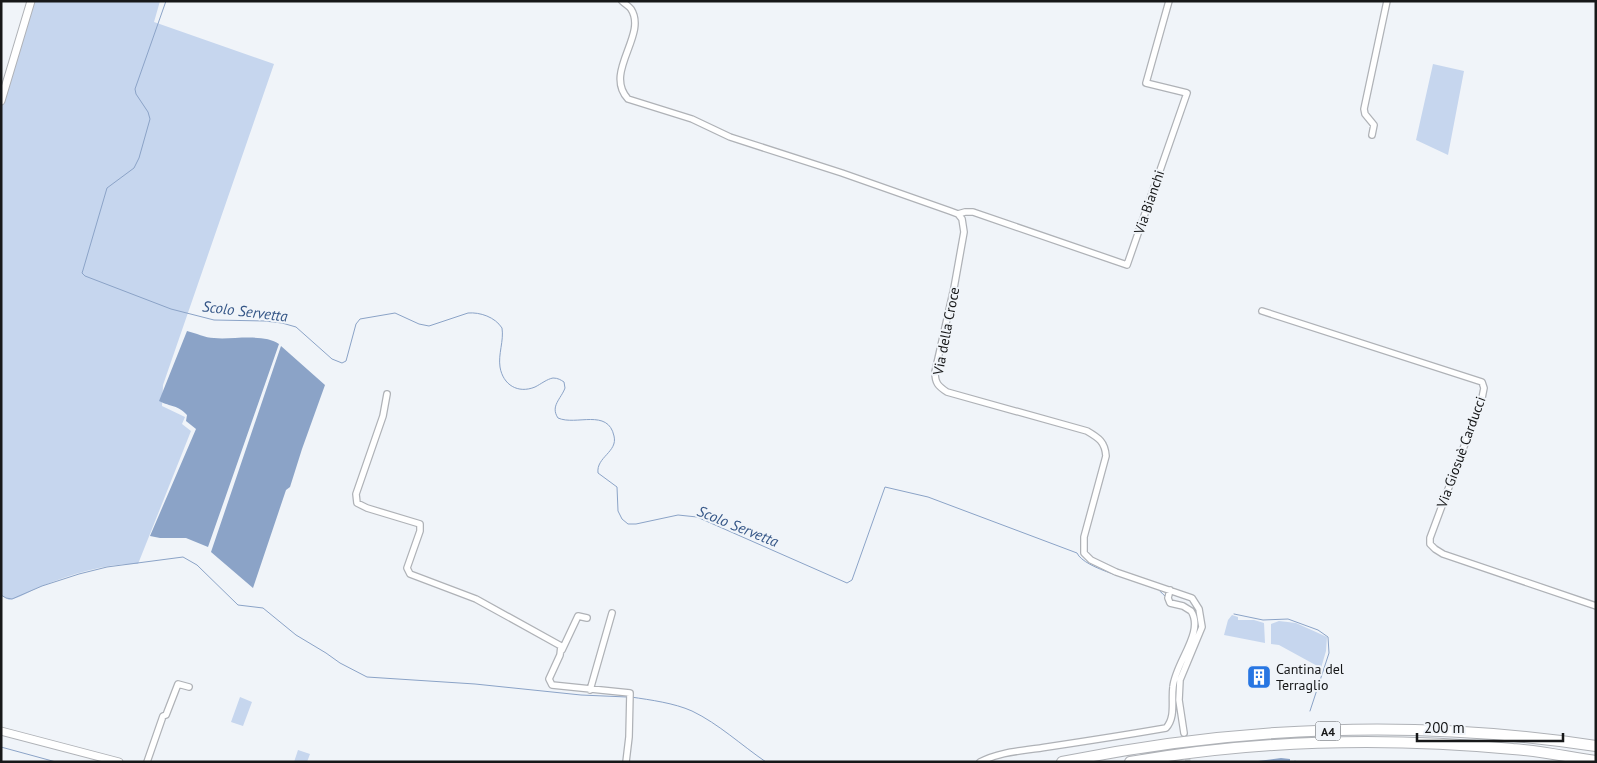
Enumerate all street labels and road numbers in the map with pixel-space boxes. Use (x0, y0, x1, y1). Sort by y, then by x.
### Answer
street label: Via Bianchi (1129, 168, 1168, 237)
street label: Via della Croce (928, 286, 963, 377)
street label: Via Giosuè Carducci (1432, 394, 1489, 511)
road number: A4 (1316, 721, 1340, 740)

